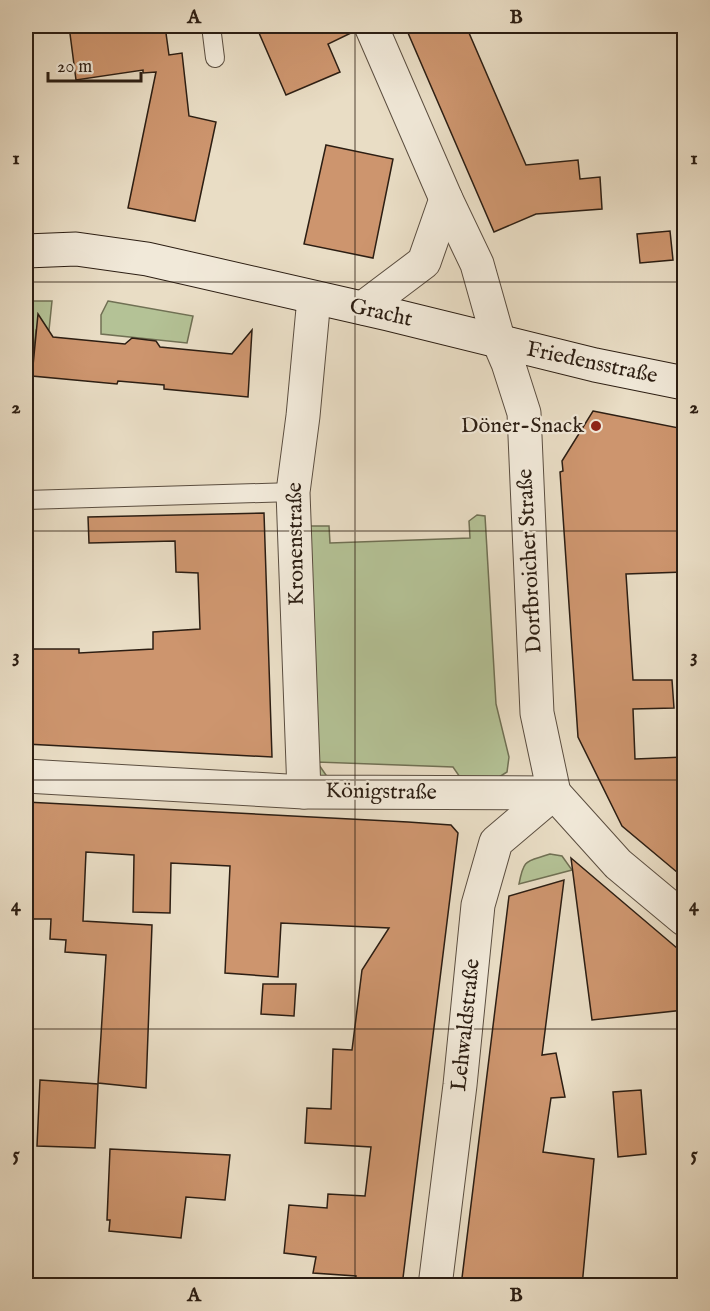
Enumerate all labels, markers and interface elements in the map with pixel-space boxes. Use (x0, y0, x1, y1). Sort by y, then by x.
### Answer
text: A (186, 5, 202, 30)
text: B (509, 5, 523, 30)
scale bar (48, 45, 141, 83)
text: 20 m (57, 56, 92, 79)
text: 1 (12, 146, 20, 171)
text: 1 (690, 146, 698, 171)
street label: Gracht (347, 292, 416, 334)
street label: Friedensstraße (524, 335, 660, 391)
text: 2 (11, 395, 21, 420)
text: 2 (689, 395, 699, 420)
place label: Döner-Snack (461, 412, 584, 440)
marker: Döner-Snack (589, 419, 603, 433)
street label: Dorfbroicher Straße (511, 468, 549, 654)
street label: Kronenstraße (281, 482, 311, 606)
text: 3 (12, 644, 20, 669)
text: 3 (690, 644, 698, 669)
street label: Königstraße (325, 777, 437, 807)
text: 4 (11, 893, 22, 918)
text: 4 (689, 893, 700, 918)
street label: Lehwaldstraße (445, 957, 487, 1093)
text: 5 (12, 1142, 20, 1167)
text: 5 (690, 1142, 698, 1167)
text: A (186, 1283, 202, 1308)
text: B (509, 1283, 523, 1308)

